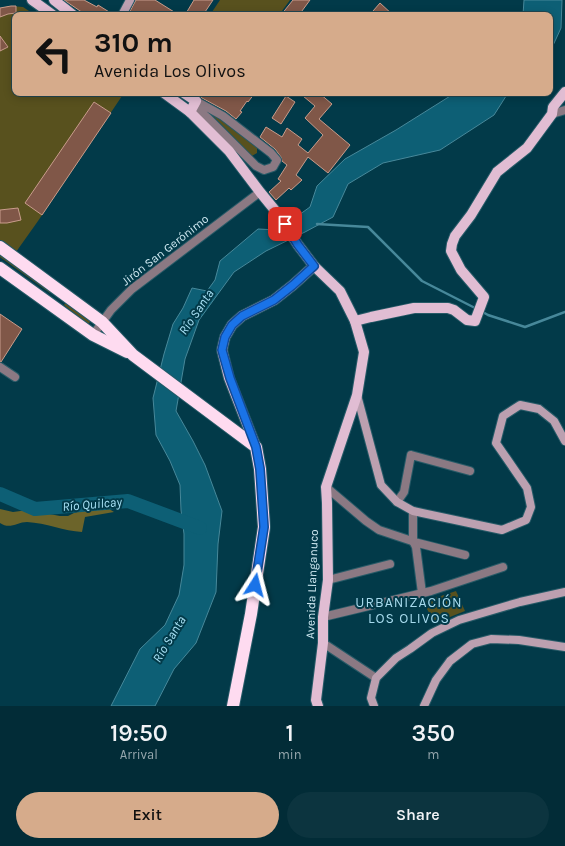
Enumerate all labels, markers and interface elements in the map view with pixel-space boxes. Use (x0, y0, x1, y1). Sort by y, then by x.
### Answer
text: 310 m (94, 26, 173, 59)
icon: left (28, 28, 80, 80)
text: Avenida Los Olivos (94, 60, 246, 82)
pin (268, 207, 302, 241)
street label: Jirón San Gerónimo (119, 212, 211, 288)
icon: arrive (274, 213, 296, 235)
water label: Río Santa (175, 286, 217, 338)
water label: Río Quilcay (62, 494, 123, 514)
street label: Avenida Llanganuco (303, 529, 321, 639)
position arrow (234, 564, 276, 606)
district label: URBANIZACIÓN LOS OLIVOS (355, 594, 463, 627)
water label: Río Santa (149, 613, 189, 665)
text: 19:50 (110, 719, 168, 747)
text: 1 (285, 719, 294, 747)
text: 350 (412, 719, 455, 747)
text: Arrival (120, 747, 158, 762)
text: min (278, 747, 302, 762)
text: m (427, 747, 439, 762)
button: Exit (16, 792, 279, 838)
button: Share (287, 792, 549, 838)

